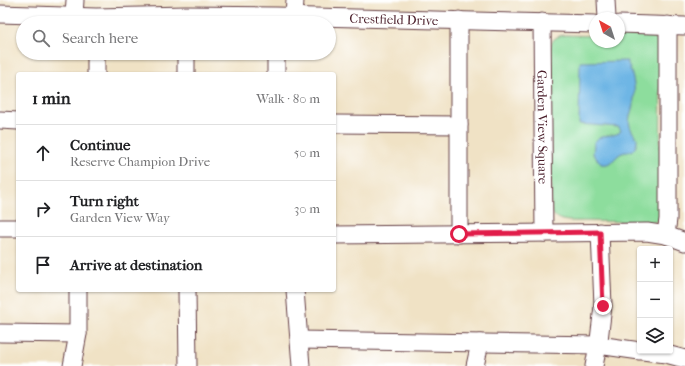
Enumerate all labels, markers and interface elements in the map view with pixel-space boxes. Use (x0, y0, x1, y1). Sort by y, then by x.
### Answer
street label: Crestfield Drive (349, 11, 439, 28)
north arrow (589, 12, 625, 48)
search box (16, 16, 336, 60)
icon: search (30, 27, 52, 49)
text: Search here (62, 29, 138, 47)
street label: Garden View Square (534, 70, 551, 185)
text: 1 min (32, 88, 71, 108)
text: Walk · 80 m (256, 91, 320, 106)
text: Continue (70, 136, 130, 154)
icon: ahead (32, 142, 54, 164)
text: 50 m (294, 145, 320, 160)
text: Reserve Champion Drive (70, 154, 210, 169)
text: Turn right (70, 192, 139, 210)
icon: right (32, 198, 54, 220)
text: 30 m (294, 201, 320, 216)
text: Garden View Way (70, 210, 170, 225)
route start (450, 225, 468, 243)
map controls (637, 246, 673, 354)
button: + (637, 246, 673, 282)
icon: arrive (32, 254, 54, 276)
text: Arrive at destination (70, 256, 202, 274)
button: − (637, 282, 673, 318)
route end (594, 297, 612, 315)
button: layers (637, 318, 673, 354)

